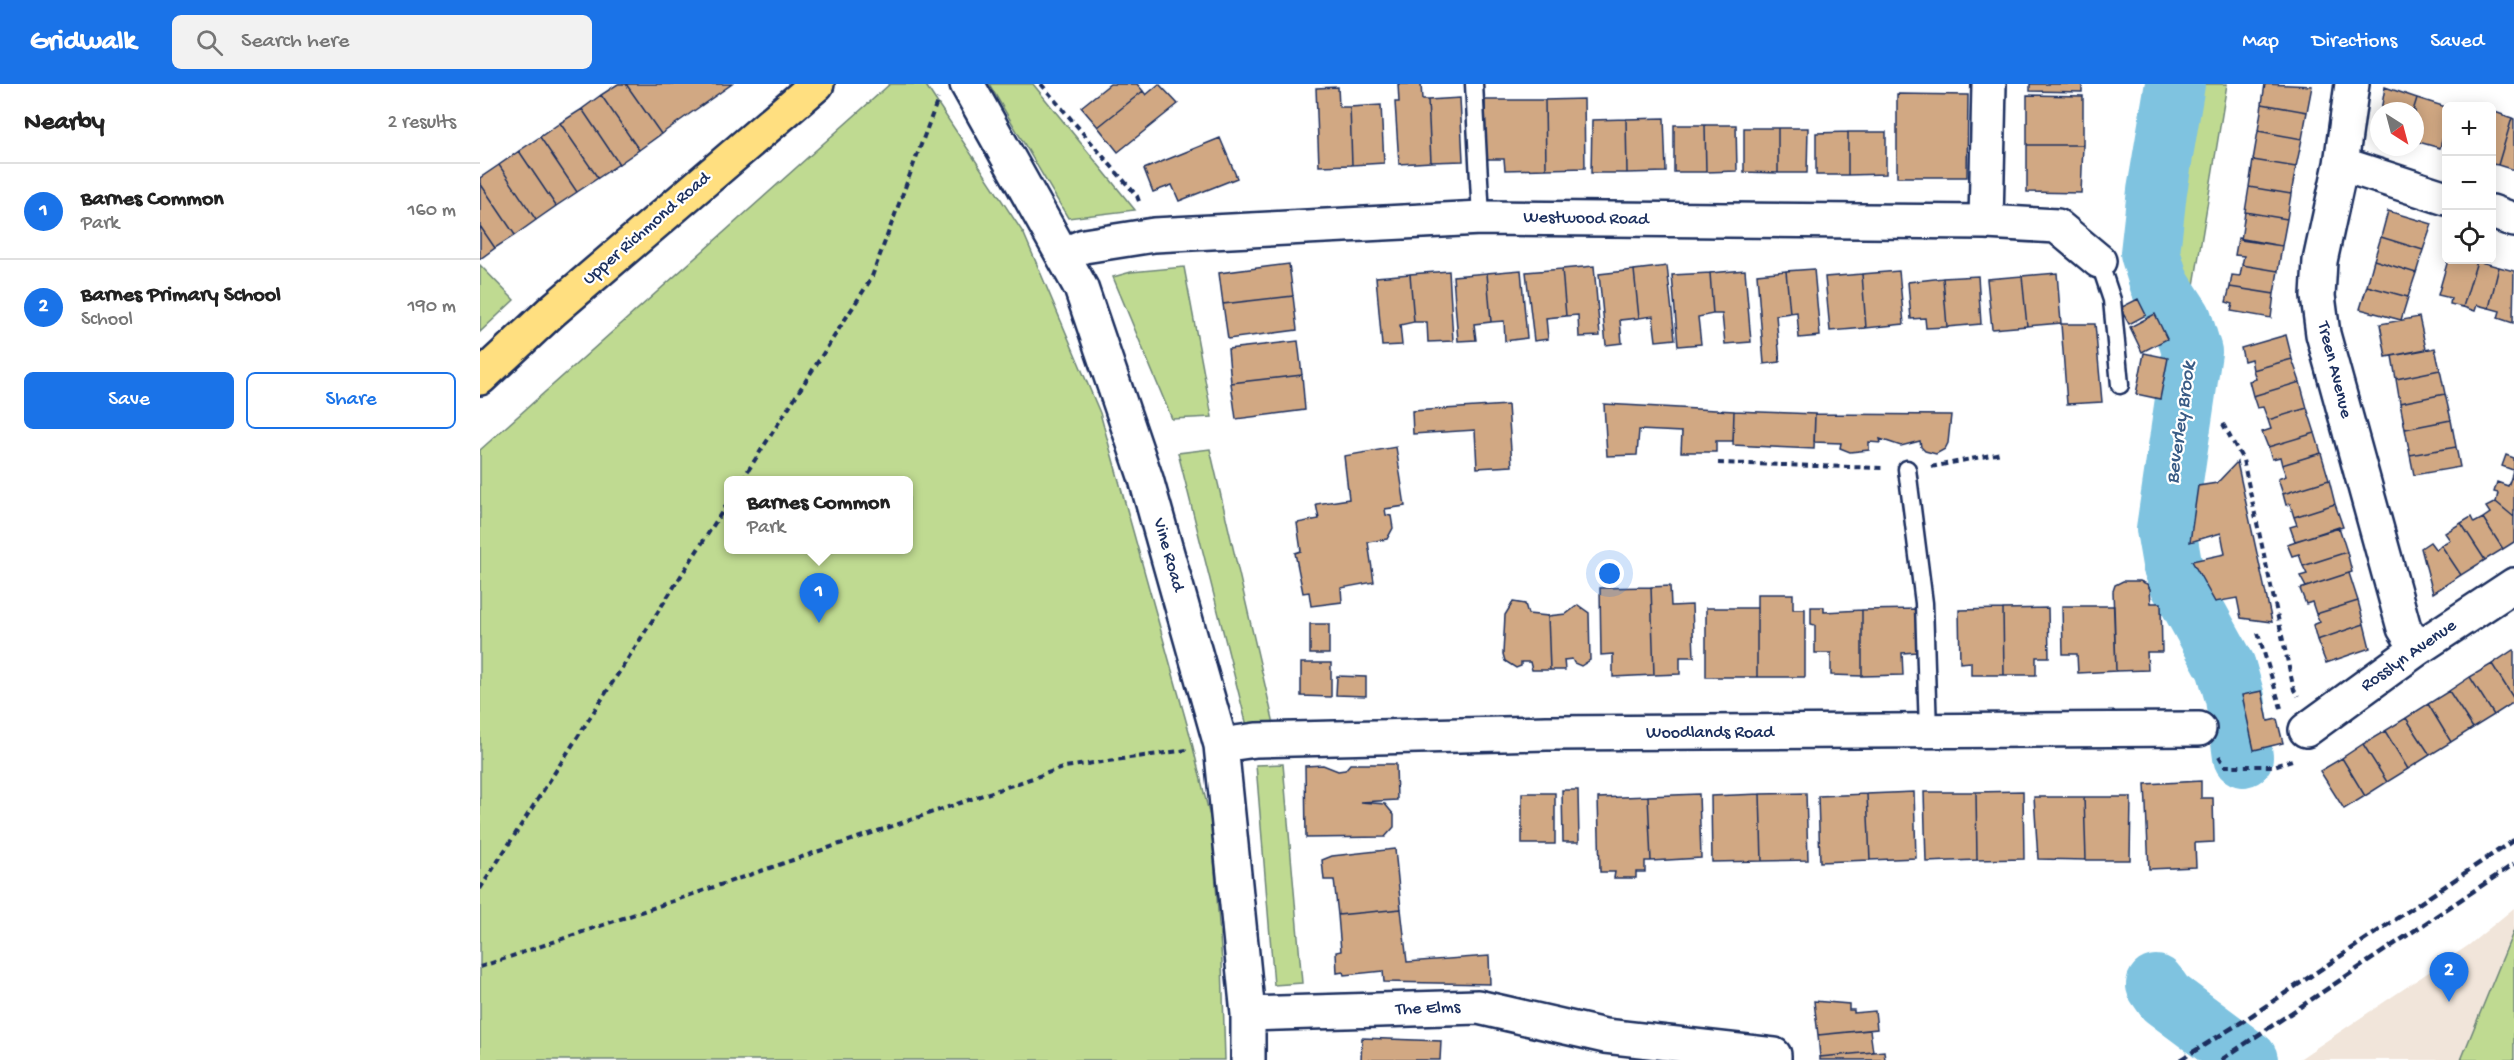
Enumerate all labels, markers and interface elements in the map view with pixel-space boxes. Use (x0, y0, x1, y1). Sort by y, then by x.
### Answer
search box (172, 15, 592, 69)
text: Gridwalk (30, 26, 136, 59)
icon: search (193, 26, 226, 59)
text: Search here (241, 29, 349, 55)
text: Map (2242, 30, 2279, 55)
text: Directions (2312, 30, 2397, 55)
text: Saved (2430, 30, 2484, 55)
north arrow (2370, 102, 2424, 156)
map controls (2442, 102, 2496, 264)
button: + (2442, 102, 2496, 156)
text: Nearby (24, 108, 105, 139)
text: 2 results (387, 112, 456, 135)
button: − (2442, 156, 2496, 210)
street label: Upper Richmond Road (579, 167, 716, 290)
text: Barnes Common (81, 187, 224, 213)
text: 1 (39, 200, 48, 223)
text: 160 m (407, 200, 456, 223)
street label: Westwood Road (1523, 207, 1650, 231)
button: locate (2442, 210, 2496, 264)
text: Park (81, 213, 119, 236)
text: Barnes Primary School (81, 283, 281, 309)
text: 2 (39, 296, 48, 319)
text: 190 m (408, 296, 456, 319)
text: School (81, 309, 133, 332)
street label: Treen Avenue (2312, 319, 2356, 421)
water label: Beverley Brook (2162, 358, 2202, 486)
button: Save (24, 372, 234, 429)
button: Share (246, 372, 456, 429)
popup (724, 476, 913, 554)
text: Barnes Common (747, 491, 890, 517)
street label: Vine Road (1147, 515, 1189, 595)
text: Park (747, 517, 785, 540)
your location (1595, 559, 1624, 588)
pin: 1 (800, 574, 838, 623)
street label: Rosslyn Avenue (2357, 615, 2461, 697)
street label: Woodlands Road (1646, 723, 1775, 744)
pin: 2 (2430, 952, 2468, 1002)
street label: The Elms (1394, 997, 1462, 1021)

